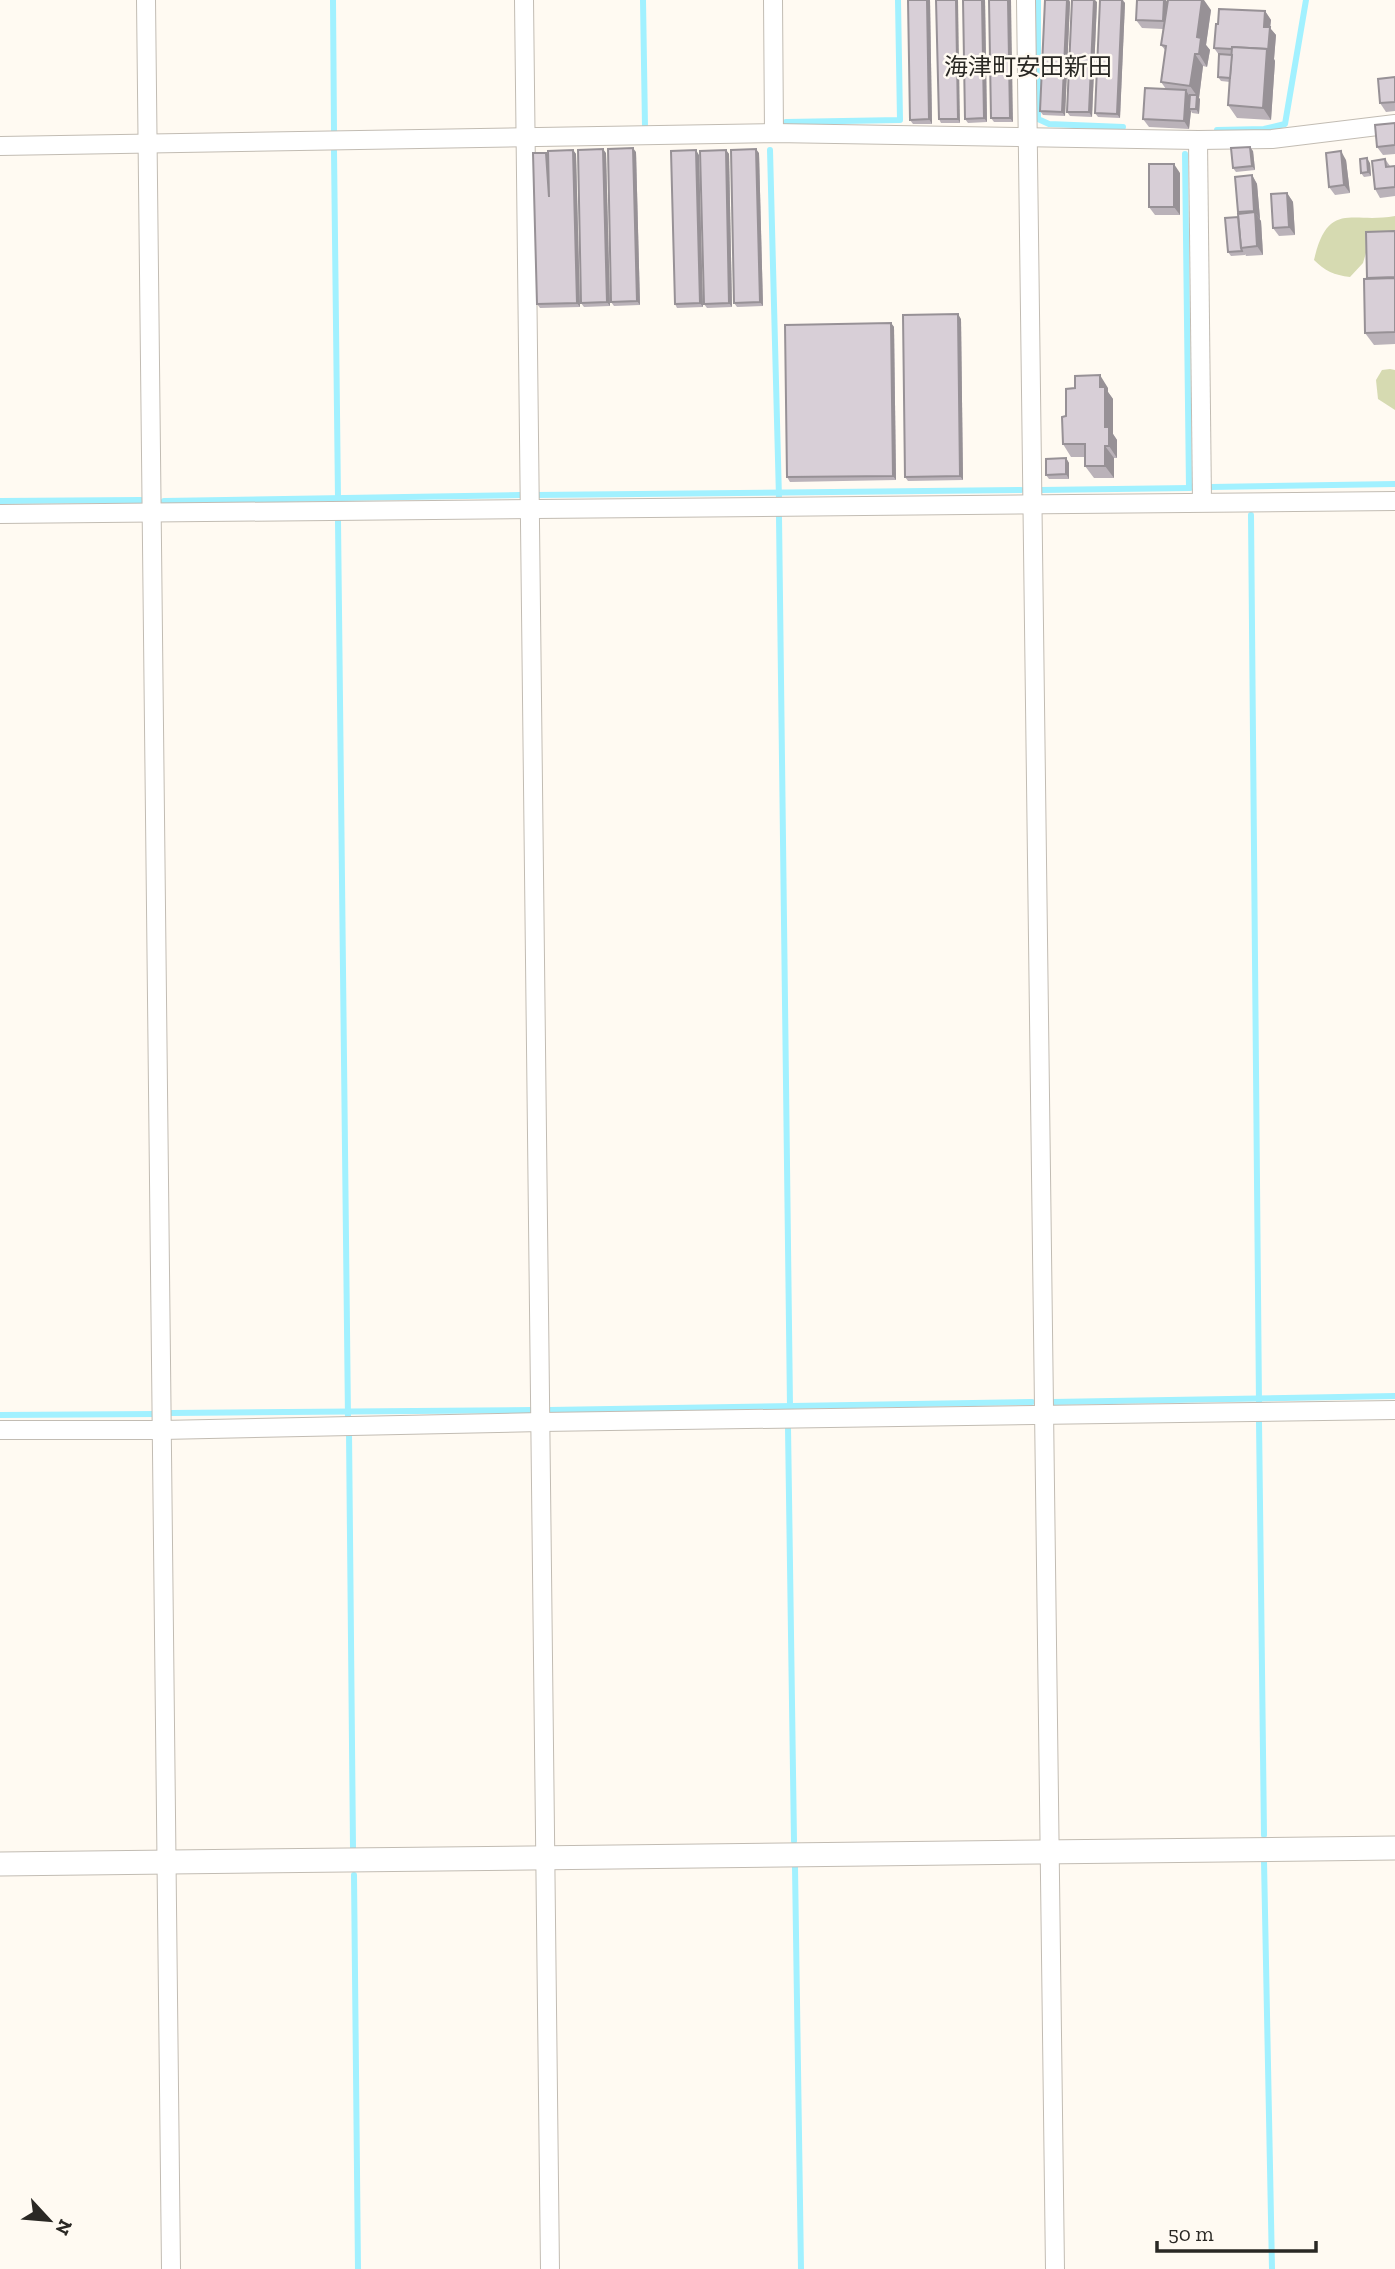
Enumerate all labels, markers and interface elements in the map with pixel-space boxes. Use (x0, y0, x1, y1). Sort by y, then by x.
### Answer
district label: 海津町安田新田 (944, 52, 1112, 81)
north arrow (14, 2185, 84, 2255)
scale bar (1157, 2210, 1316, 2254)
text: N (50, 2216, 77, 2239)
text: 50 m (1168, 2221, 1214, 2246)

